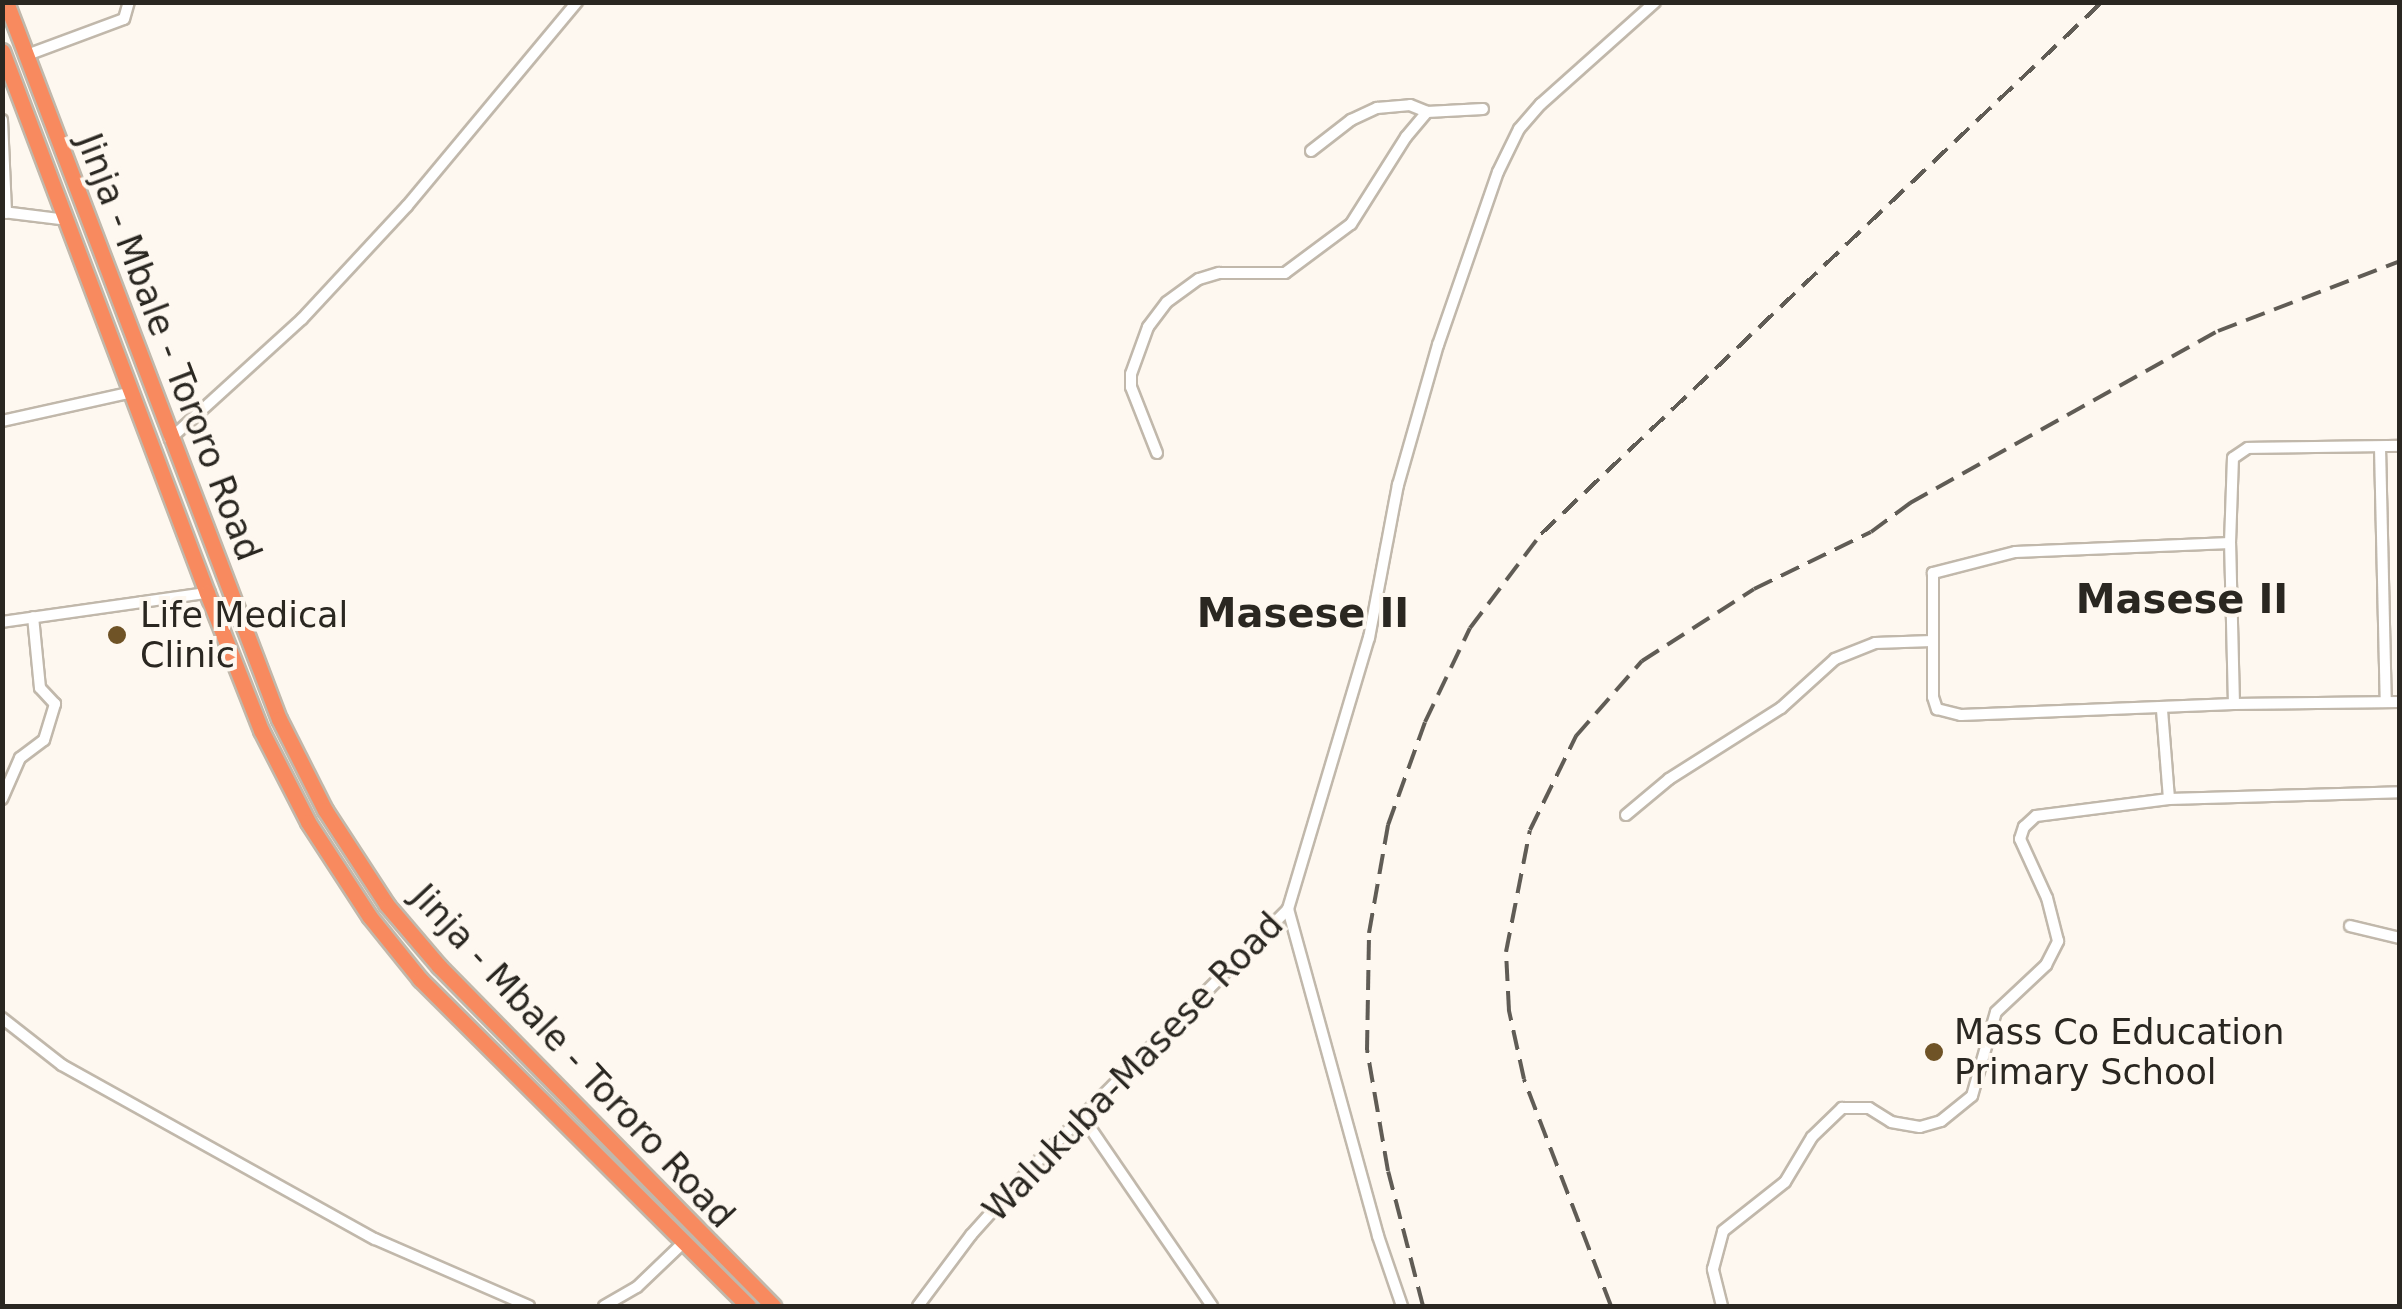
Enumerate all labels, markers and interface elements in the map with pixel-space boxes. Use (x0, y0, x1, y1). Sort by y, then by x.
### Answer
street label: Jinja - Mbale - Tororo Road (68, 127, 270, 567)
district label: Masese II (2076, 575, 2288, 623)
district label: Masese II (1197, 589, 1409, 637)
place label: Life Medical Clinic (140, 594, 348, 676)
marker: Life Medical Clinic (104, 622, 130, 648)
street label: Jinja - Mbale - Tororo Road (403, 876, 743, 1236)
street label: Walukuba-Masese Road (974, 904, 1292, 1230)
place label: Mass Co Education Primary School (1954, 1011, 2284, 1093)
marker: Mass Co Education Primary School (1923, 1041, 1945, 1063)

